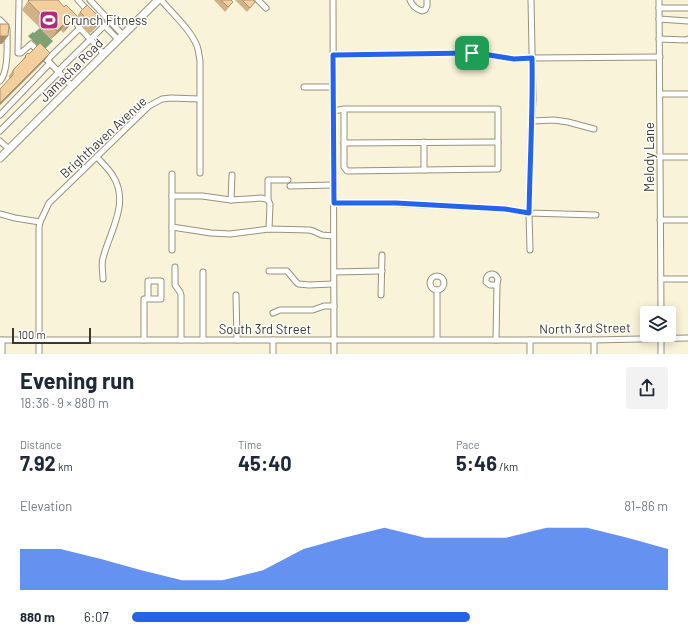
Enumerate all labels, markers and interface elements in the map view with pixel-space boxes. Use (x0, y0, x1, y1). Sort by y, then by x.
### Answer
sports icon: Crunch Fitness (38, 9, 60, 31)
place label: Crunch Fitness (63, 12, 147, 28)
street label: Jamacha Road (36, 35, 106, 105)
pin (455, 36, 489, 70)
icon: arrive (461, 42, 483, 64)
street label: Brighthaven Avenue (56, 93, 150, 181)
street label: Melody Lane (641, 122, 657, 192)
map controls (640, 306, 676, 342)
button: layers (640, 306, 676, 342)
street label: North 3rd Street (539, 319, 631, 337)
street label: South 3rd Street (219, 321, 311, 337)
scale bar (12, 326, 91, 345)
text: 100 m (18, 328, 46, 341)
text: Evening run (20, 367, 134, 393)
button: share (626, 367, 668, 409)
text: 18:36 · 9 × 880 m (20, 395, 109, 411)
text: Distance (20, 438, 62, 451)
text: Time (238, 438, 262, 451)
text: Pace (456, 438, 480, 451)
text: 7.92 (20, 451, 56, 475)
text: 45:40 (238, 451, 292, 475)
text: 5:46 (456, 451, 497, 475)
text: km (56, 460, 73, 473)
text: /km (497, 460, 518, 473)
text: Elevation (20, 498, 72, 514)
text: 81–86 m (624, 498, 668, 514)
text: 880 m (20, 609, 55, 625)
text: 6:07 (84, 609, 109, 625)

